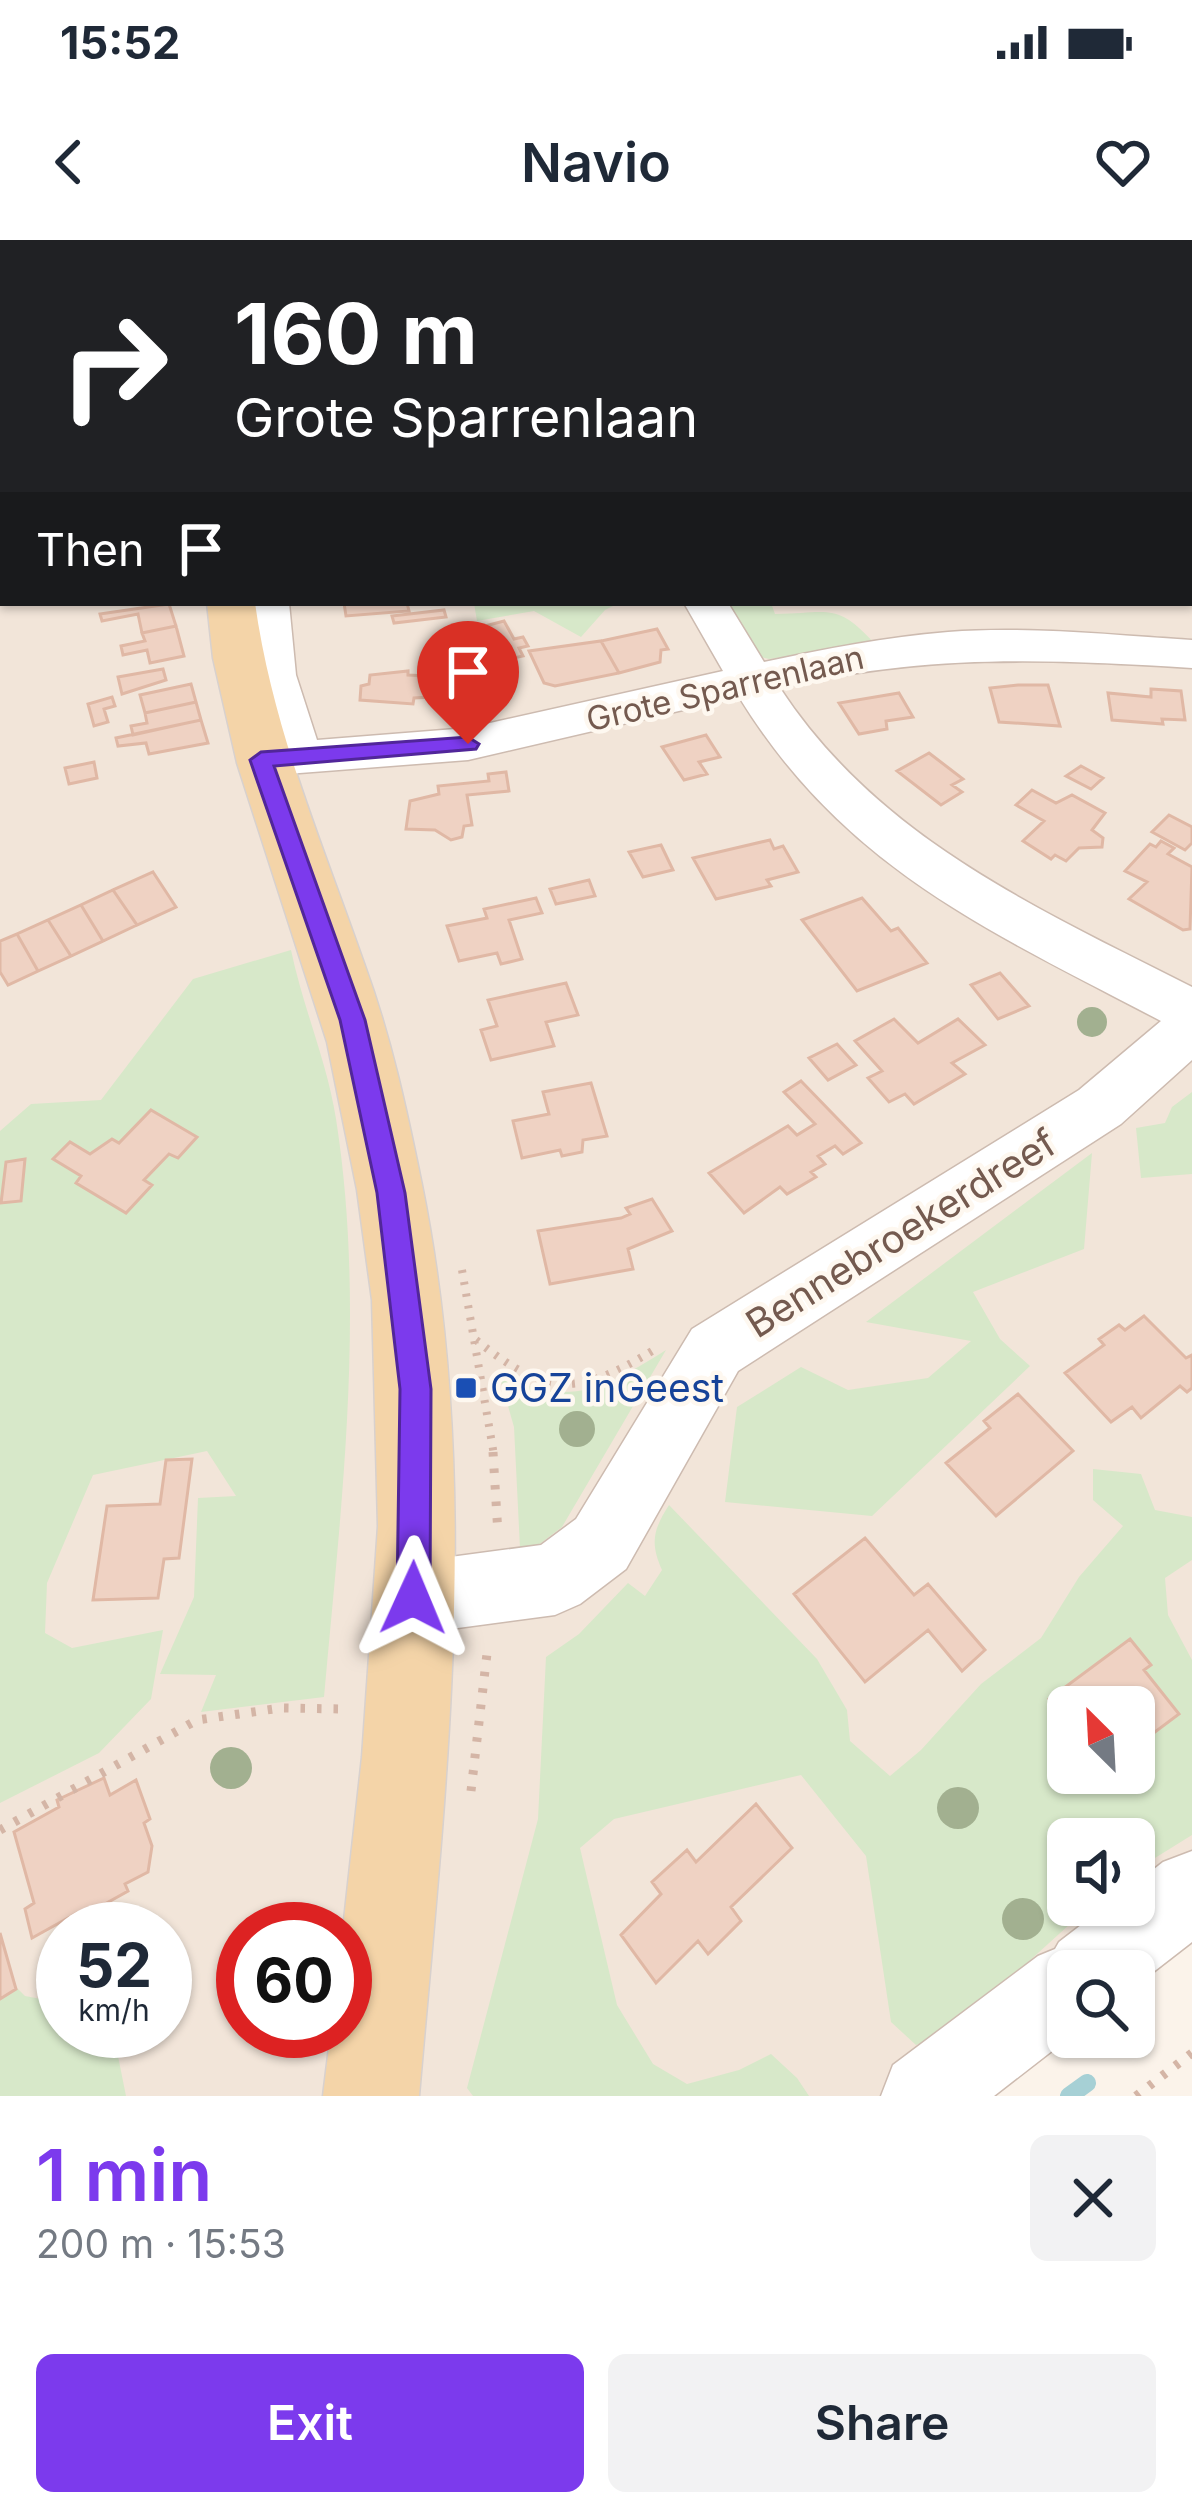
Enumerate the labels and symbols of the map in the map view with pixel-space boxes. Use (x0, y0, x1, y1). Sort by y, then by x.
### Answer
pin (417, 621, 519, 744)
street label: Grote Sparrenlaan (582, 637, 868, 739)
street label: Bennebroekerdreef (737, 1118, 1064, 1347)
place label: GGZ inGeest (490, 1364, 724, 1411)
marker: GGZ inGeest (453, 1375, 479, 1401)
position arrow (350, 1535, 476, 1661)
north arrow (1047, 1686, 1155, 1794)
speed limit sign: 60 (216, 1902, 372, 2058)

